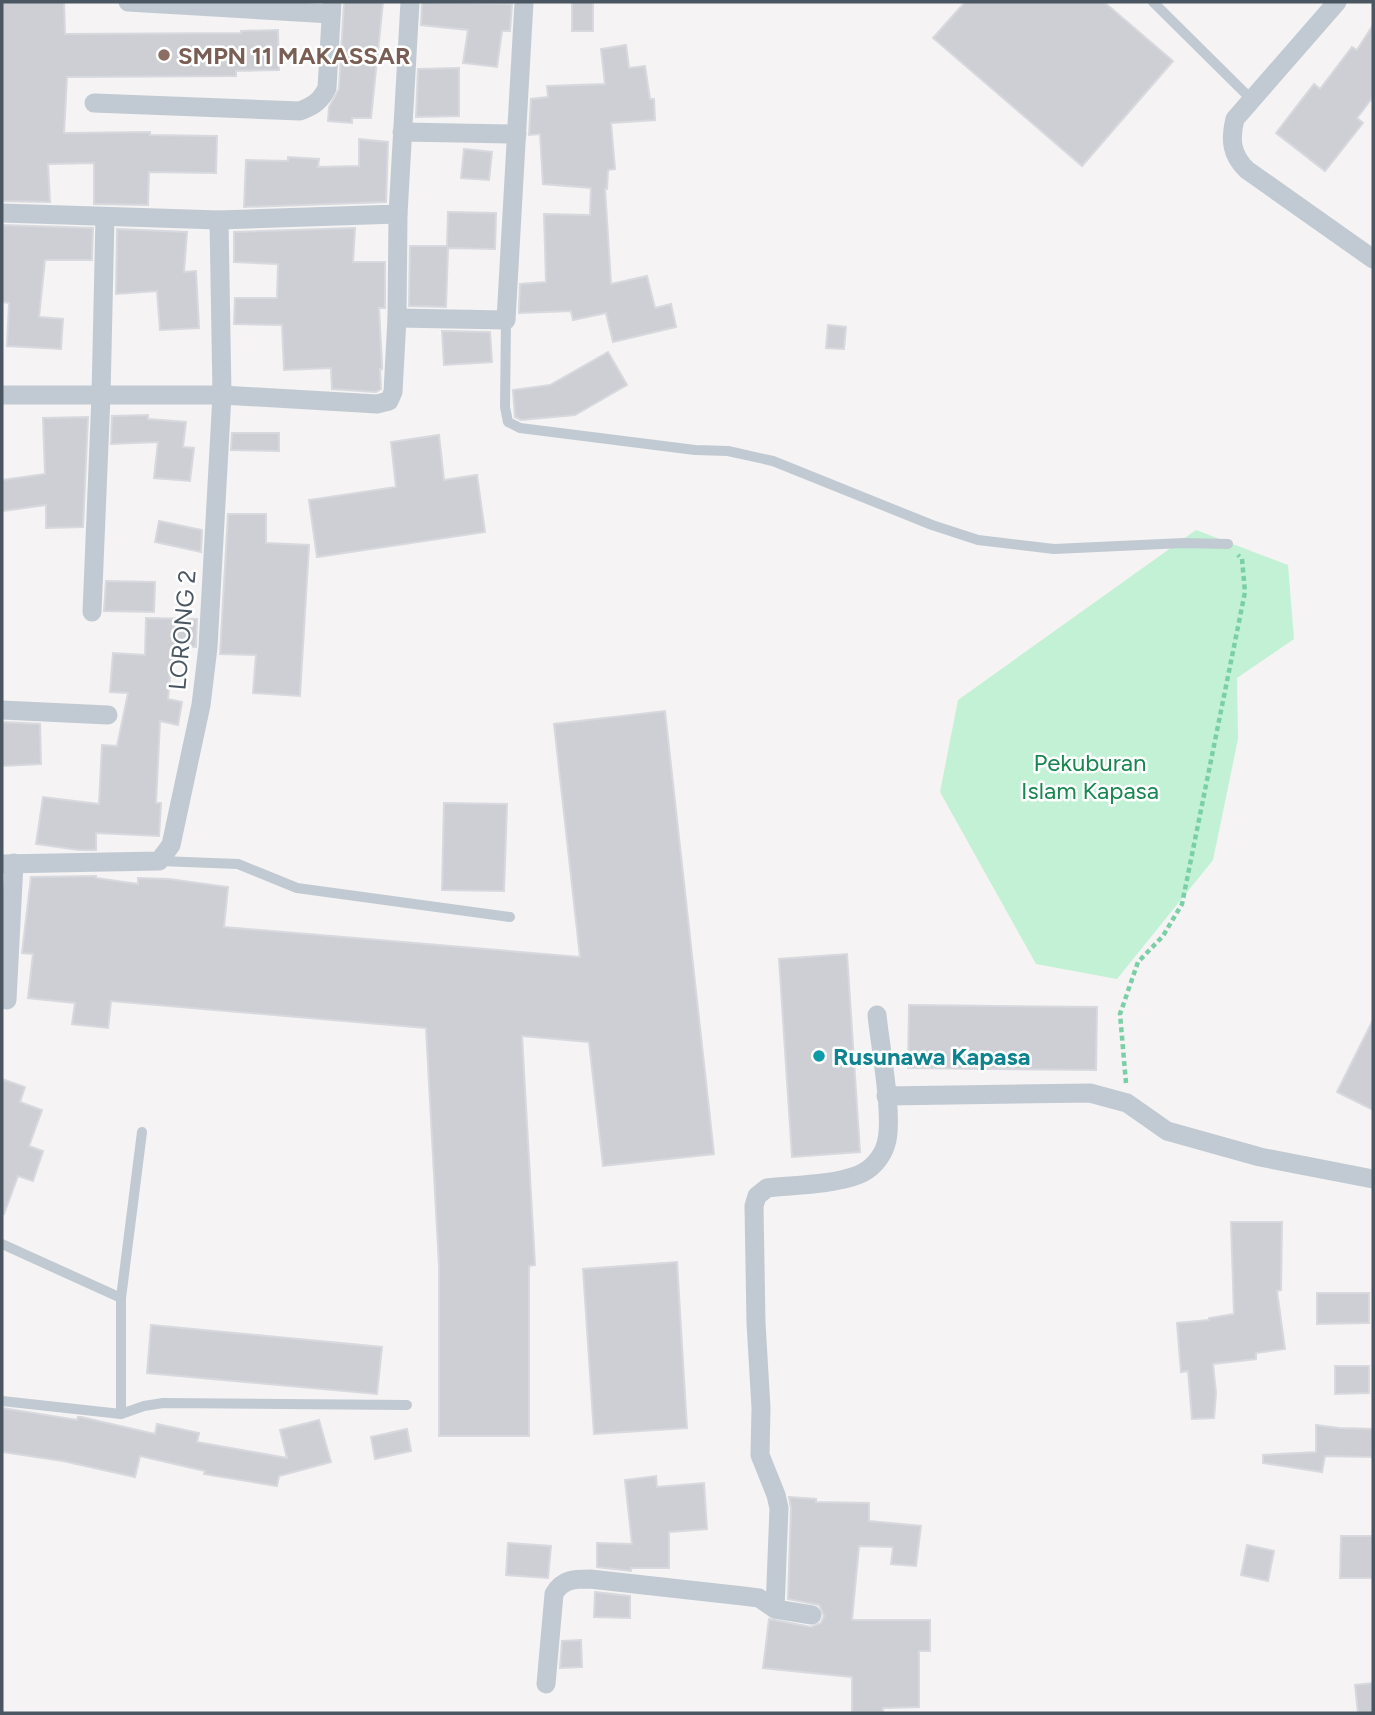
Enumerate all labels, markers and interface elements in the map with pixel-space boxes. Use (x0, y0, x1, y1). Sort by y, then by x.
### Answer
place label: SMPN 11 MAKASSAR (178, 41, 410, 70)
marker: SMPN 11 MAKASSAR (156, 47, 172, 63)
street label: LORONG 2 (162, 569, 202, 691)
park label: Pekuburan Islam Kapasa (1021, 748, 1159, 805)
place label: Rusunawa Kapasa (833, 1042, 1030, 1071)
marker: Rusunawa Kapasa (811, 1048, 827, 1064)

